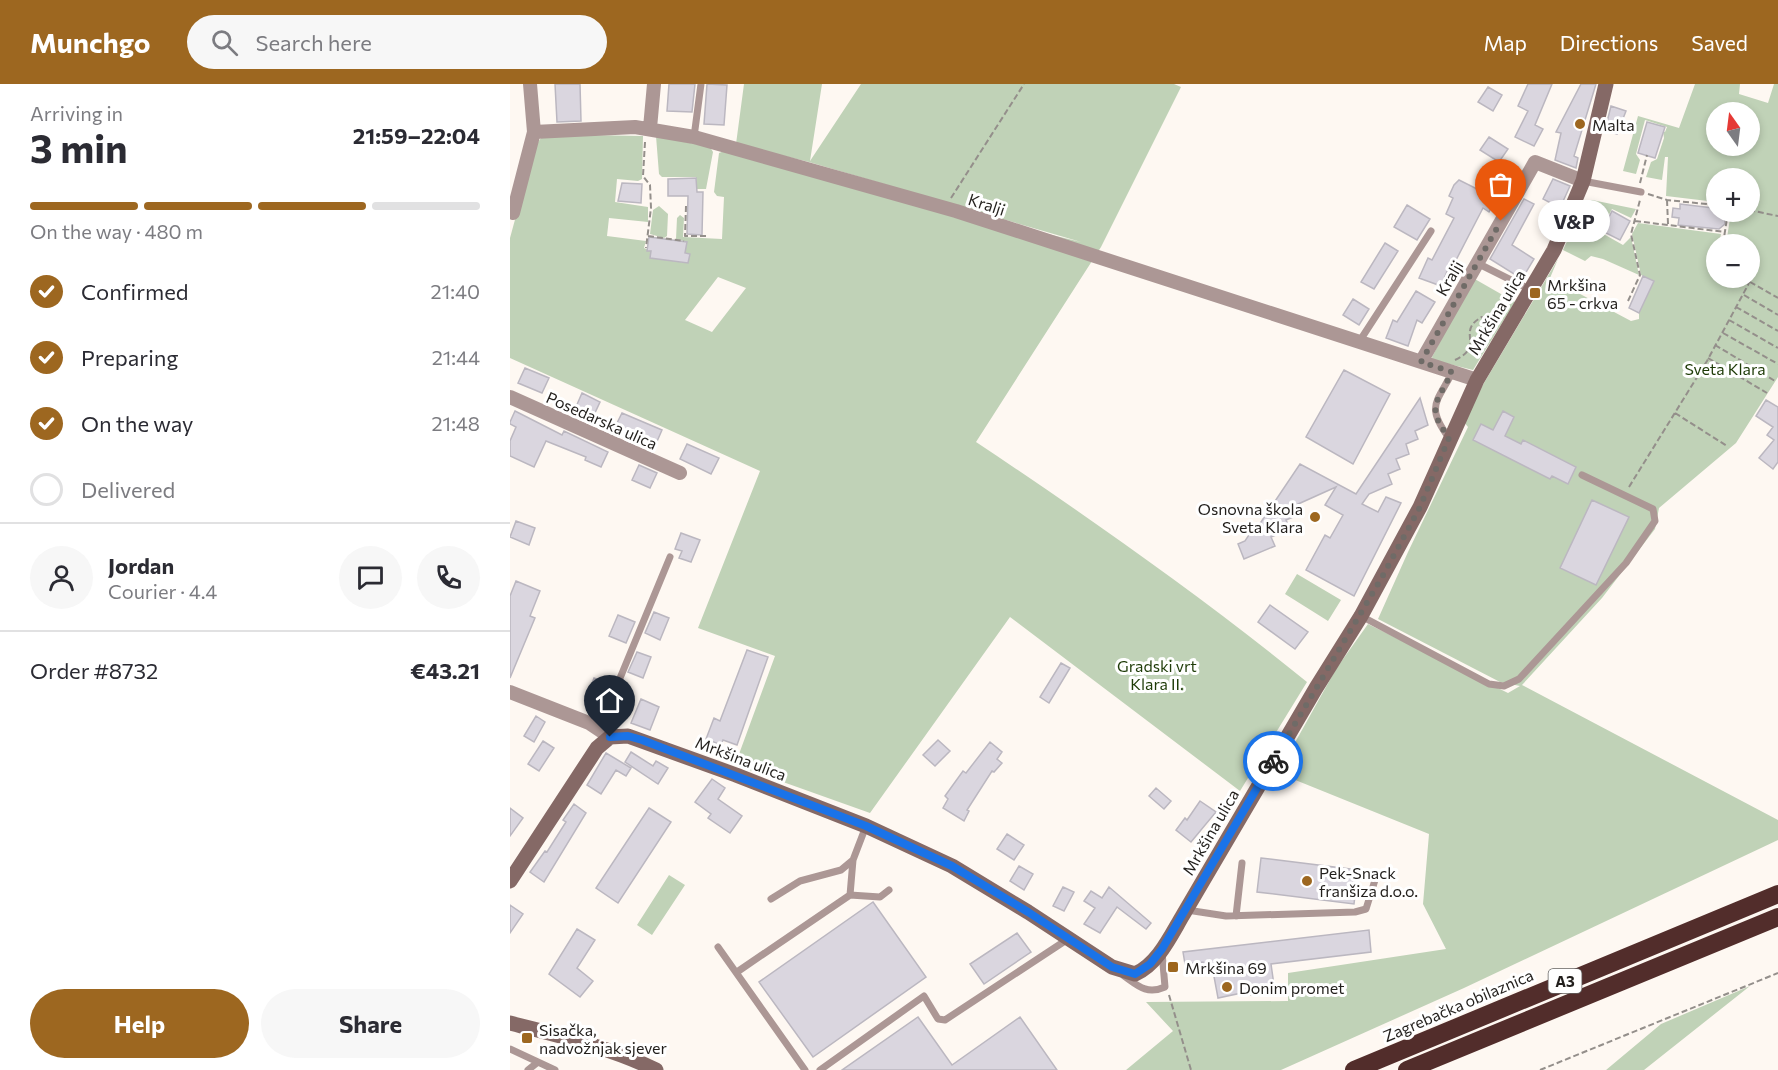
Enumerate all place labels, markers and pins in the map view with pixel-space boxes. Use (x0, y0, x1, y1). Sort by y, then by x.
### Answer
place label: Malta (1592, 115, 1635, 134)
marker: Malta (1573, 117, 1587, 131)
pin (1475, 159, 1526, 221)
callout: V&P (1537, 200, 1609, 242)
place label: Mrkšina 65 - crkva (1547, 275, 1618, 312)
marker: Mrkšina 65 - crkva (1528, 286, 1542, 300)
place label: Osnovna škola Sveta Klara (1198, 499, 1303, 536)
marker: Osnovna škola Sveta Klara (1308, 510, 1322, 524)
pin (584, 675, 635, 737)
place label: Pek-Snack franšiza d.o.o. (1319, 863, 1418, 900)
marker: Pek-Snack franšiza d.o.o. (1300, 874, 1314, 888)
place label: Mrkšina 69 (1185, 958, 1267, 977)
marker: Mrkšina 69 (1166, 960, 1180, 974)
place label: Donim promet (1239, 978, 1345, 997)
marker: Donim promet (1220, 980, 1234, 994)
place label: Sisačka, nadvožnjak sjever (539, 1020, 668, 1057)
marker: Sisačka, nadvožnjak sjever (520, 1031, 534, 1045)

